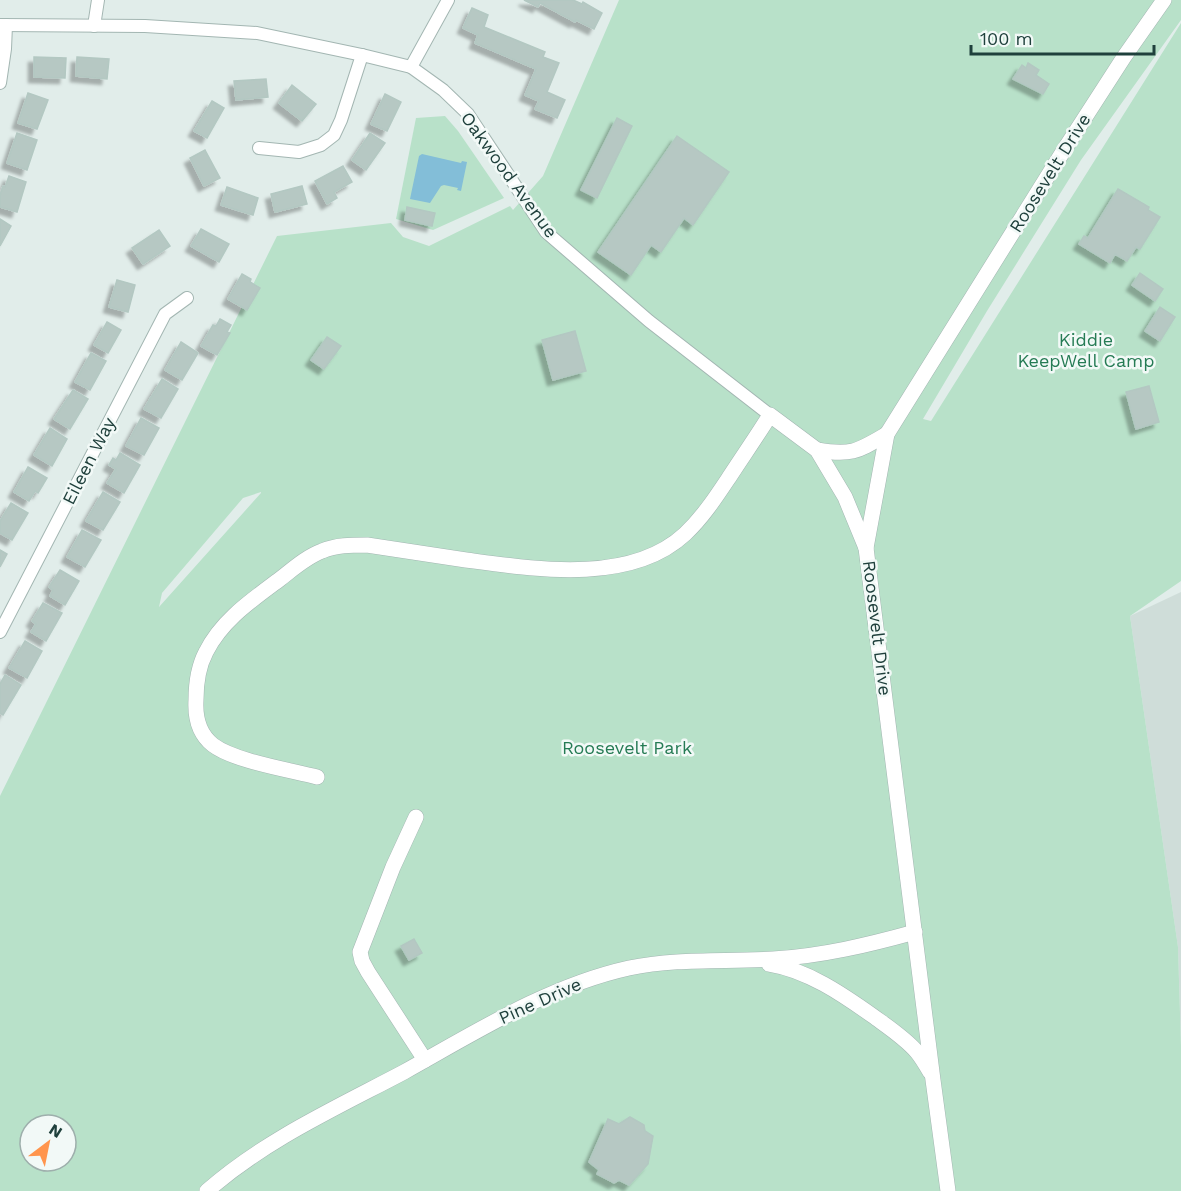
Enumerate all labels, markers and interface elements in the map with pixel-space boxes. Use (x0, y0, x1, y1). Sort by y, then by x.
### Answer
scale bar (971, 18, 1154, 56)
text: 100 m (980, 28, 1033, 49)
street label: Oakwood Avenue (457, 108, 562, 242)
street label: Roosevelt Drive (1005, 109, 1095, 236)
park label: Kiddie KeepWell Camp (1017, 329, 1155, 371)
street label: Eileen Way (58, 413, 120, 508)
street label: Roosevelt Drive (859, 559, 896, 697)
park label: Roosevelt Park (562, 737, 692, 758)
street label: Pine Drive (495, 973, 584, 1028)
north arrow (18, 1113, 78, 1173)
text: N (46, 1120, 66, 1142)

